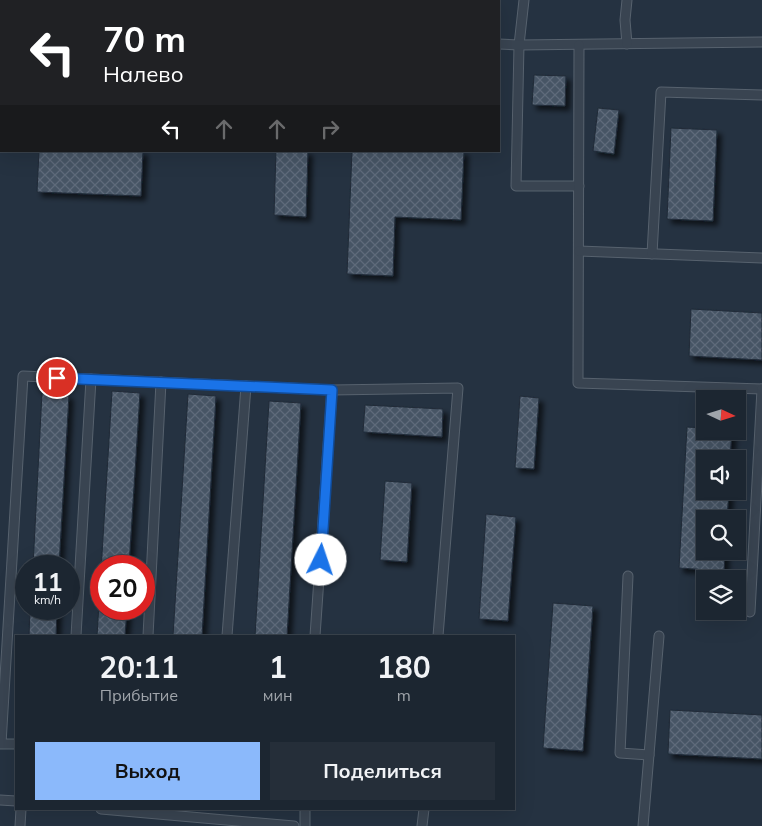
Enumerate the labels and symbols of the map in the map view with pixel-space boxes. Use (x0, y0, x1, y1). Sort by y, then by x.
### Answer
pin (36, 357, 78, 399)
north arrow (696, 390, 746, 440)
position arrow (294, 533, 346, 585)
speed limit sign: 20 (90, 555, 155, 620)

